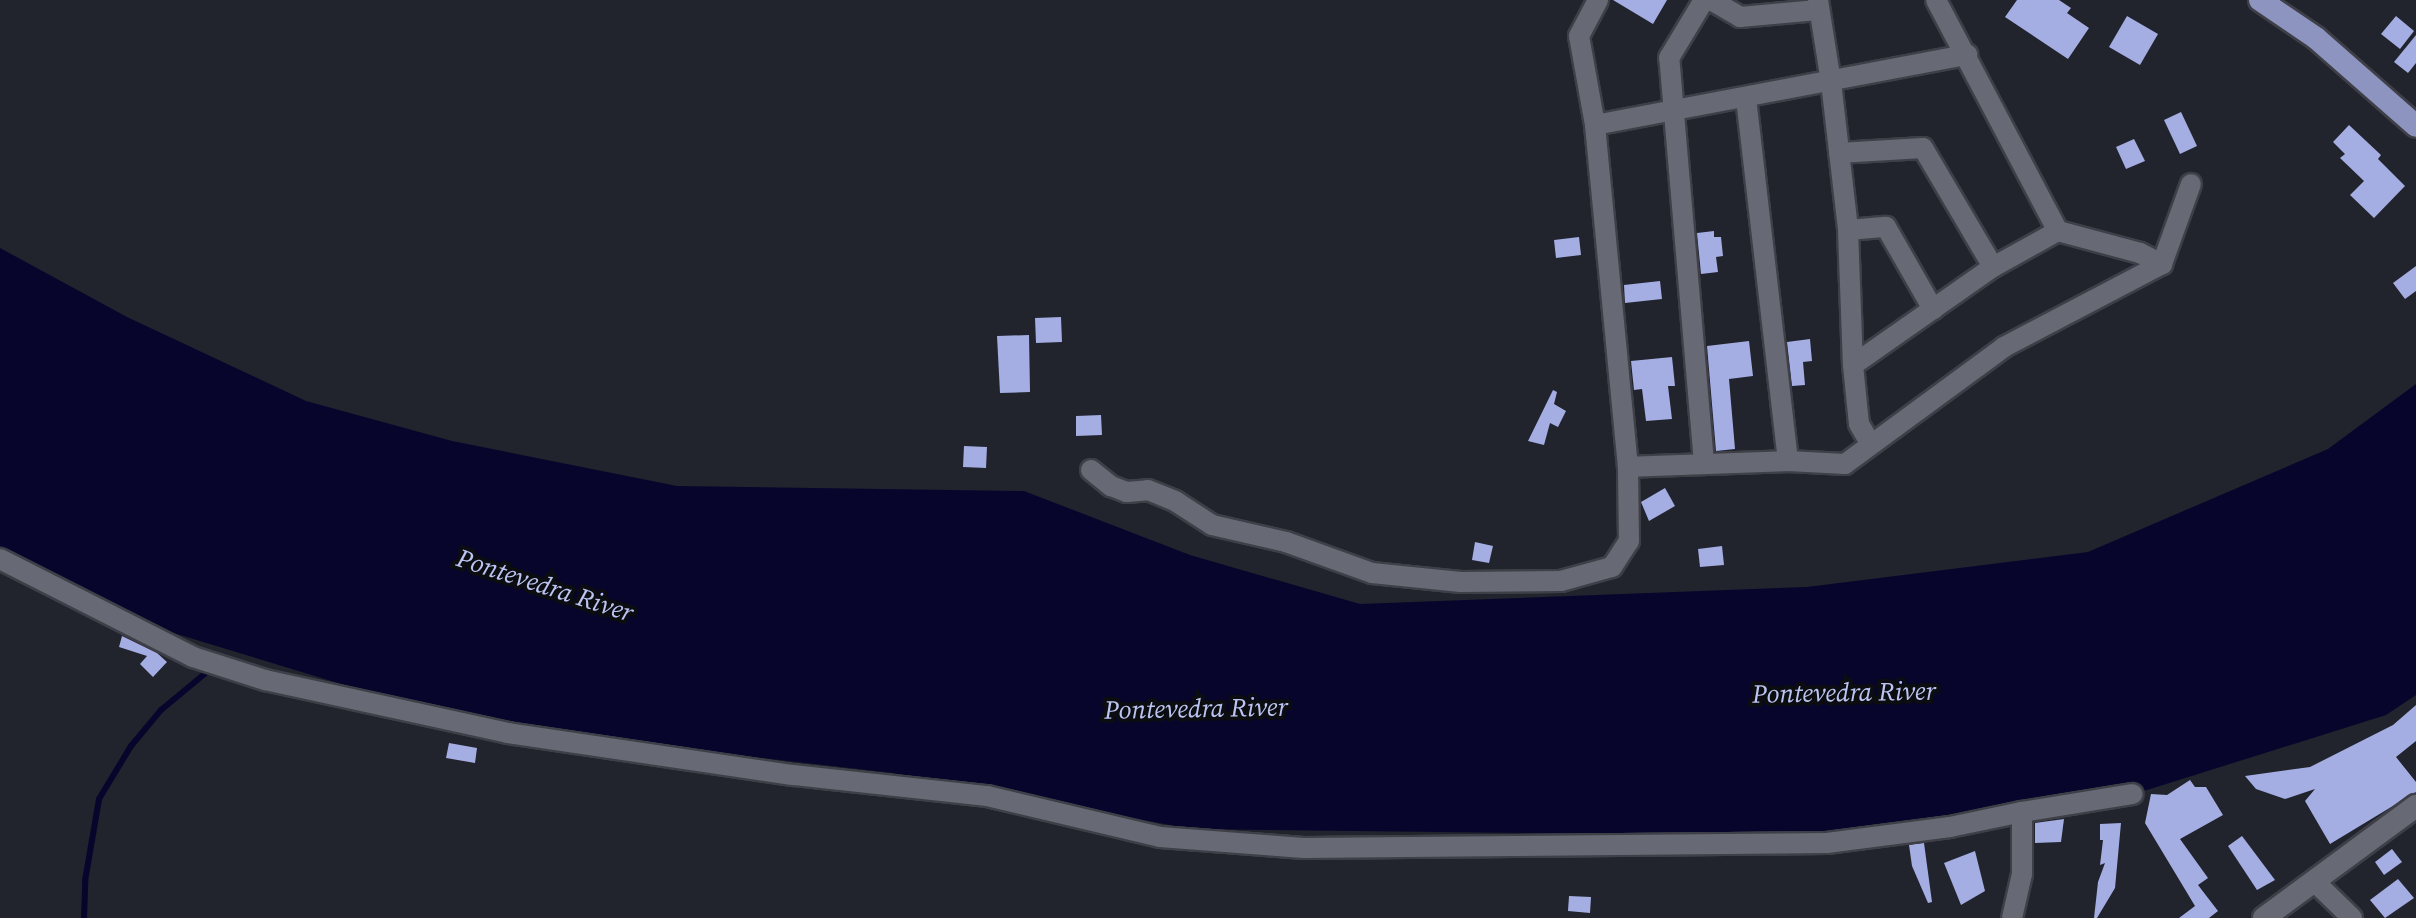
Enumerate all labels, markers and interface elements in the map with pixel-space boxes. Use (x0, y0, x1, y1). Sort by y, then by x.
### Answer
water label: Pontevedra River (453, 543, 637, 629)
water label: Pontevedra River (1752, 676, 1936, 710)
water label: Pontevedra River (1104, 692, 1288, 726)

